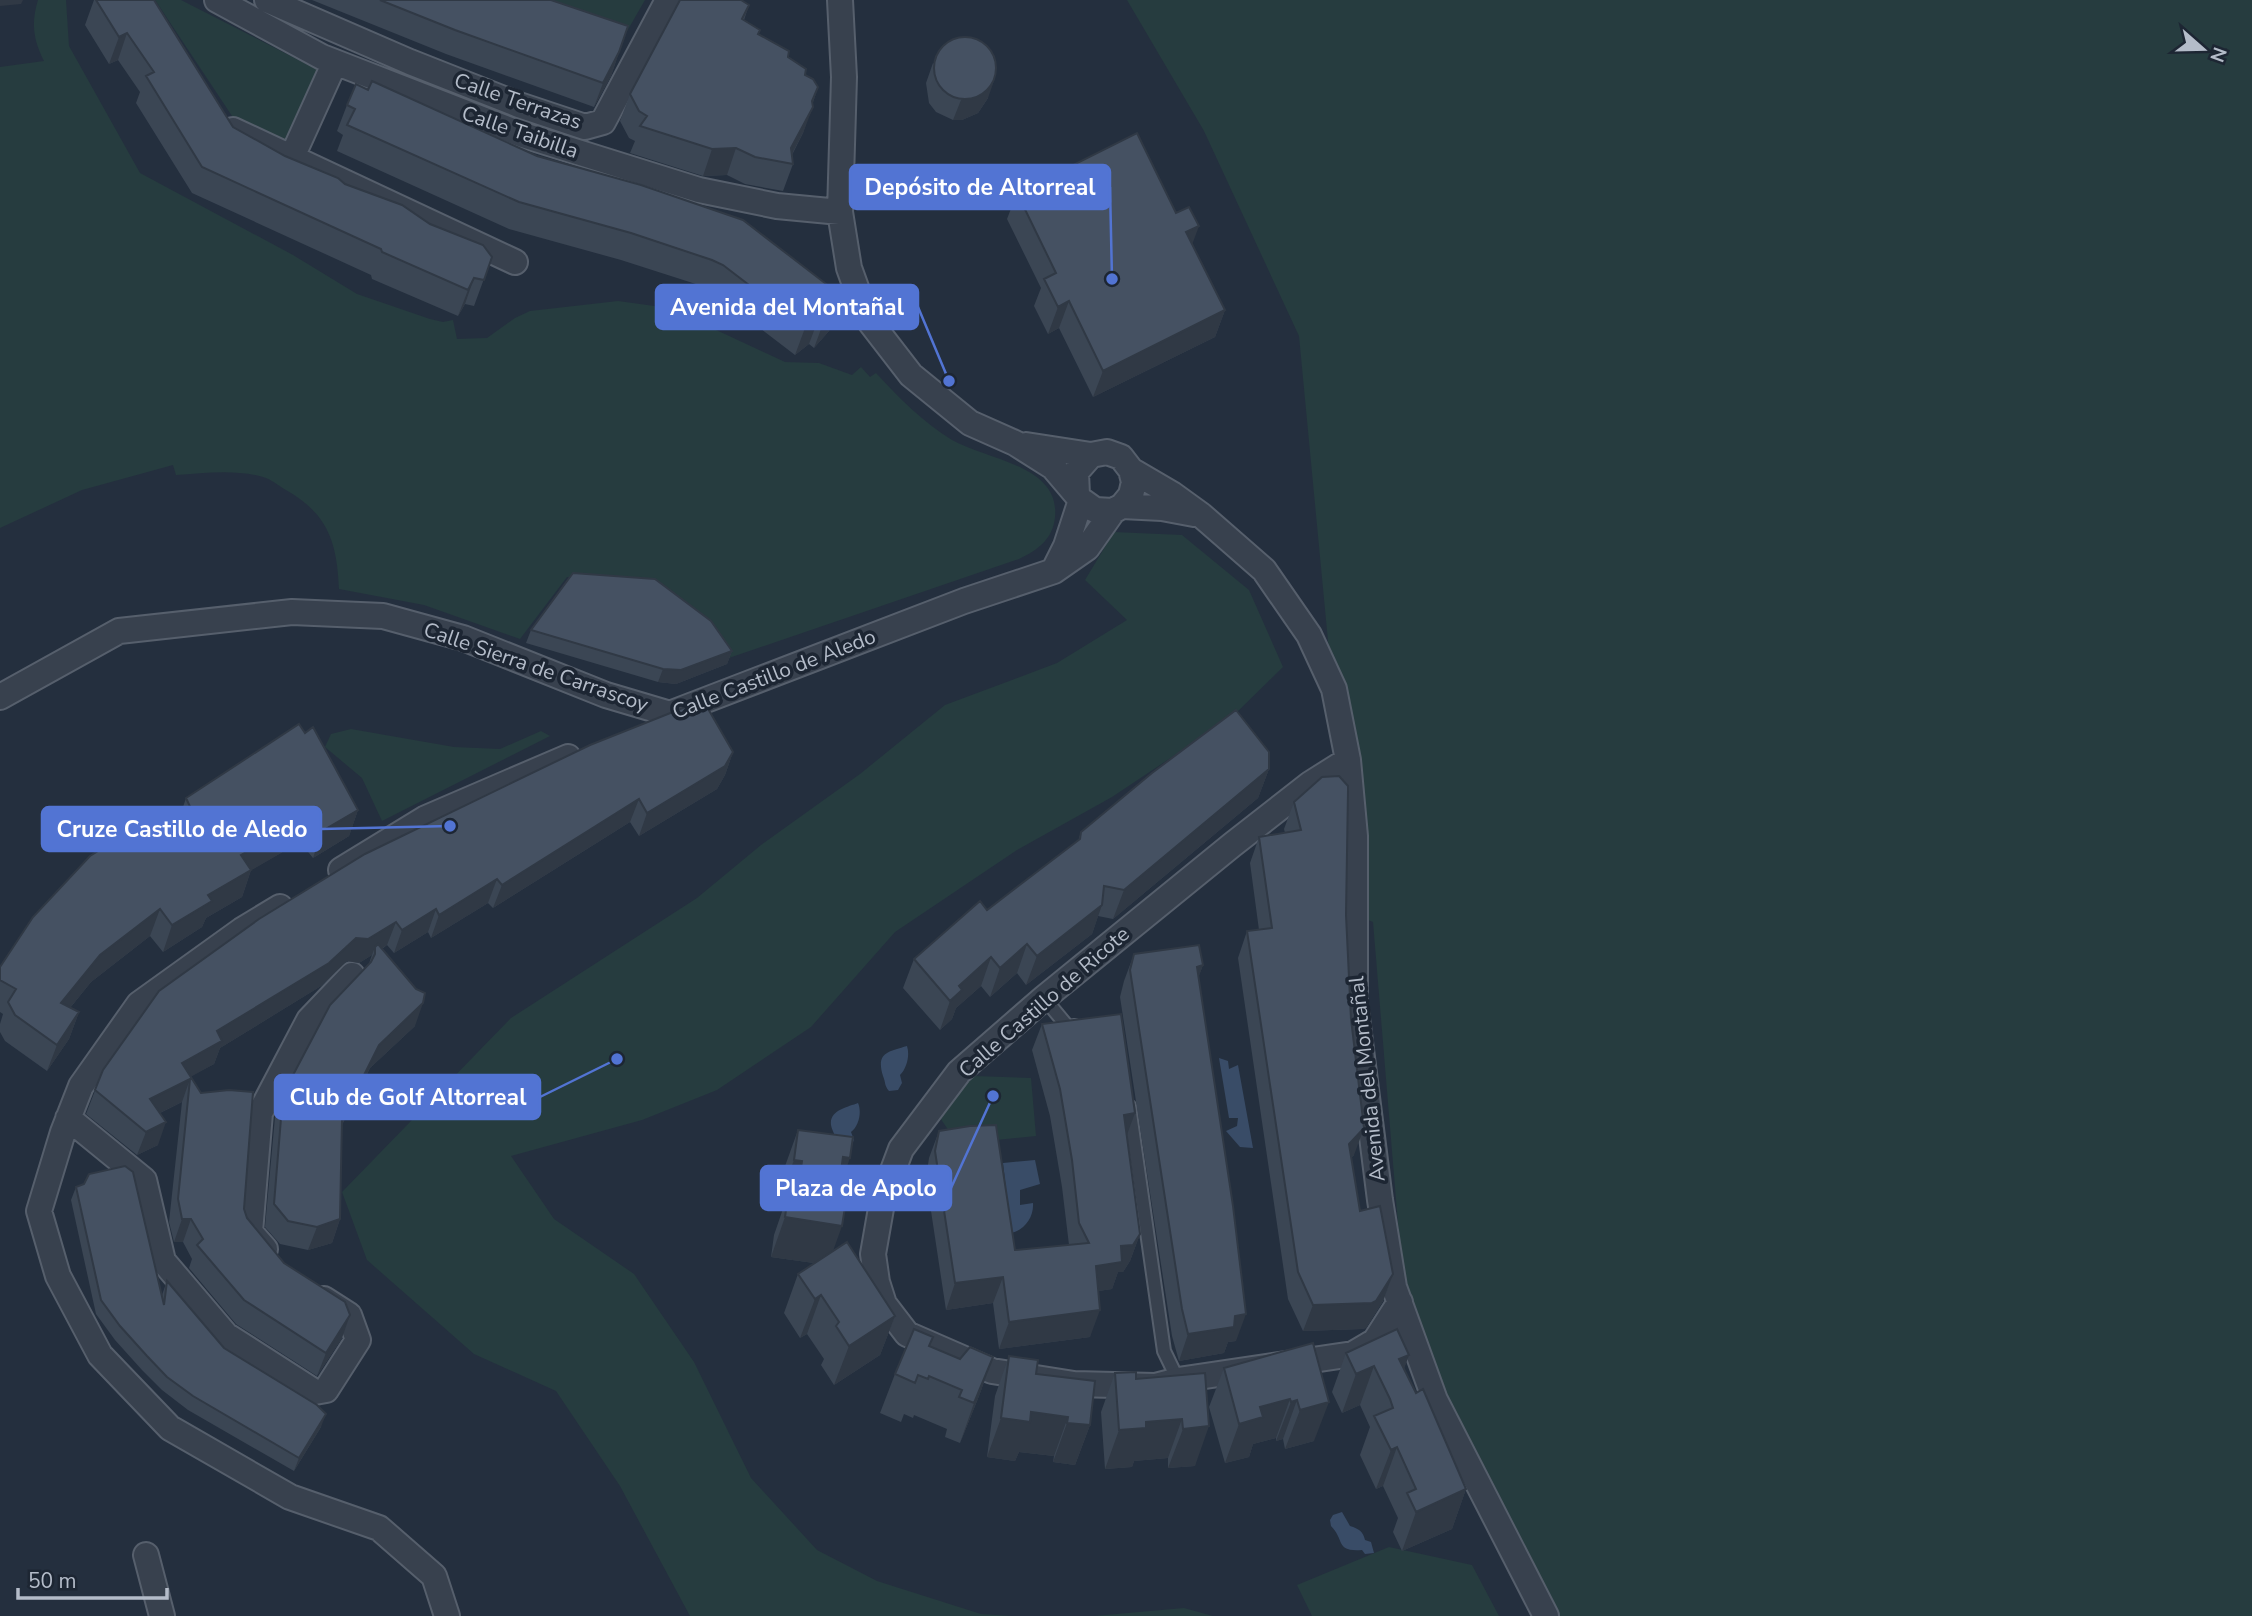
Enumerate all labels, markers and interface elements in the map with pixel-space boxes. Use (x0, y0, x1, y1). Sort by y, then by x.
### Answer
north arrow (2168, 14, 2238, 84)
text: N (2203, 43, 2233, 66)
street label: Calle Terrazas (451, 66, 585, 136)
street label: Calle Taibilla (458, 99, 582, 165)
callout: Depósito de Altorreal (850, 165, 1110, 209)
text: Depósito de Altorreal (864, 172, 1096, 203)
callout: Avenida del Montañal (656, 285, 918, 329)
text: Avenida del Montañal (670, 292, 905, 323)
street label: Calle Sierra de Carrascoy (420, 615, 652, 719)
street label: Calle Castillo de Aledo (668, 622, 880, 726)
callout: Cruze Castillo de Aledo (42, 807, 321, 851)
text: Cruze Castillo de Aledo (56, 814, 308, 845)
street label: Calle Castillo de Ricote (953, 920, 1135, 1084)
street label: Avenida del Montañal (1342, 974, 1392, 1183)
callout: Club de Golf Altorreal (275, 1075, 540, 1119)
text: Club de Golf Altorreal (290, 1082, 527, 1113)
callout: Plaza de Apolo (761, 1166, 951, 1210)
text: Plaza de Apolo (775, 1173, 937, 1204)
scale bar (18, 1556, 166, 1600)
text: 50 m (28, 1567, 77, 1595)

